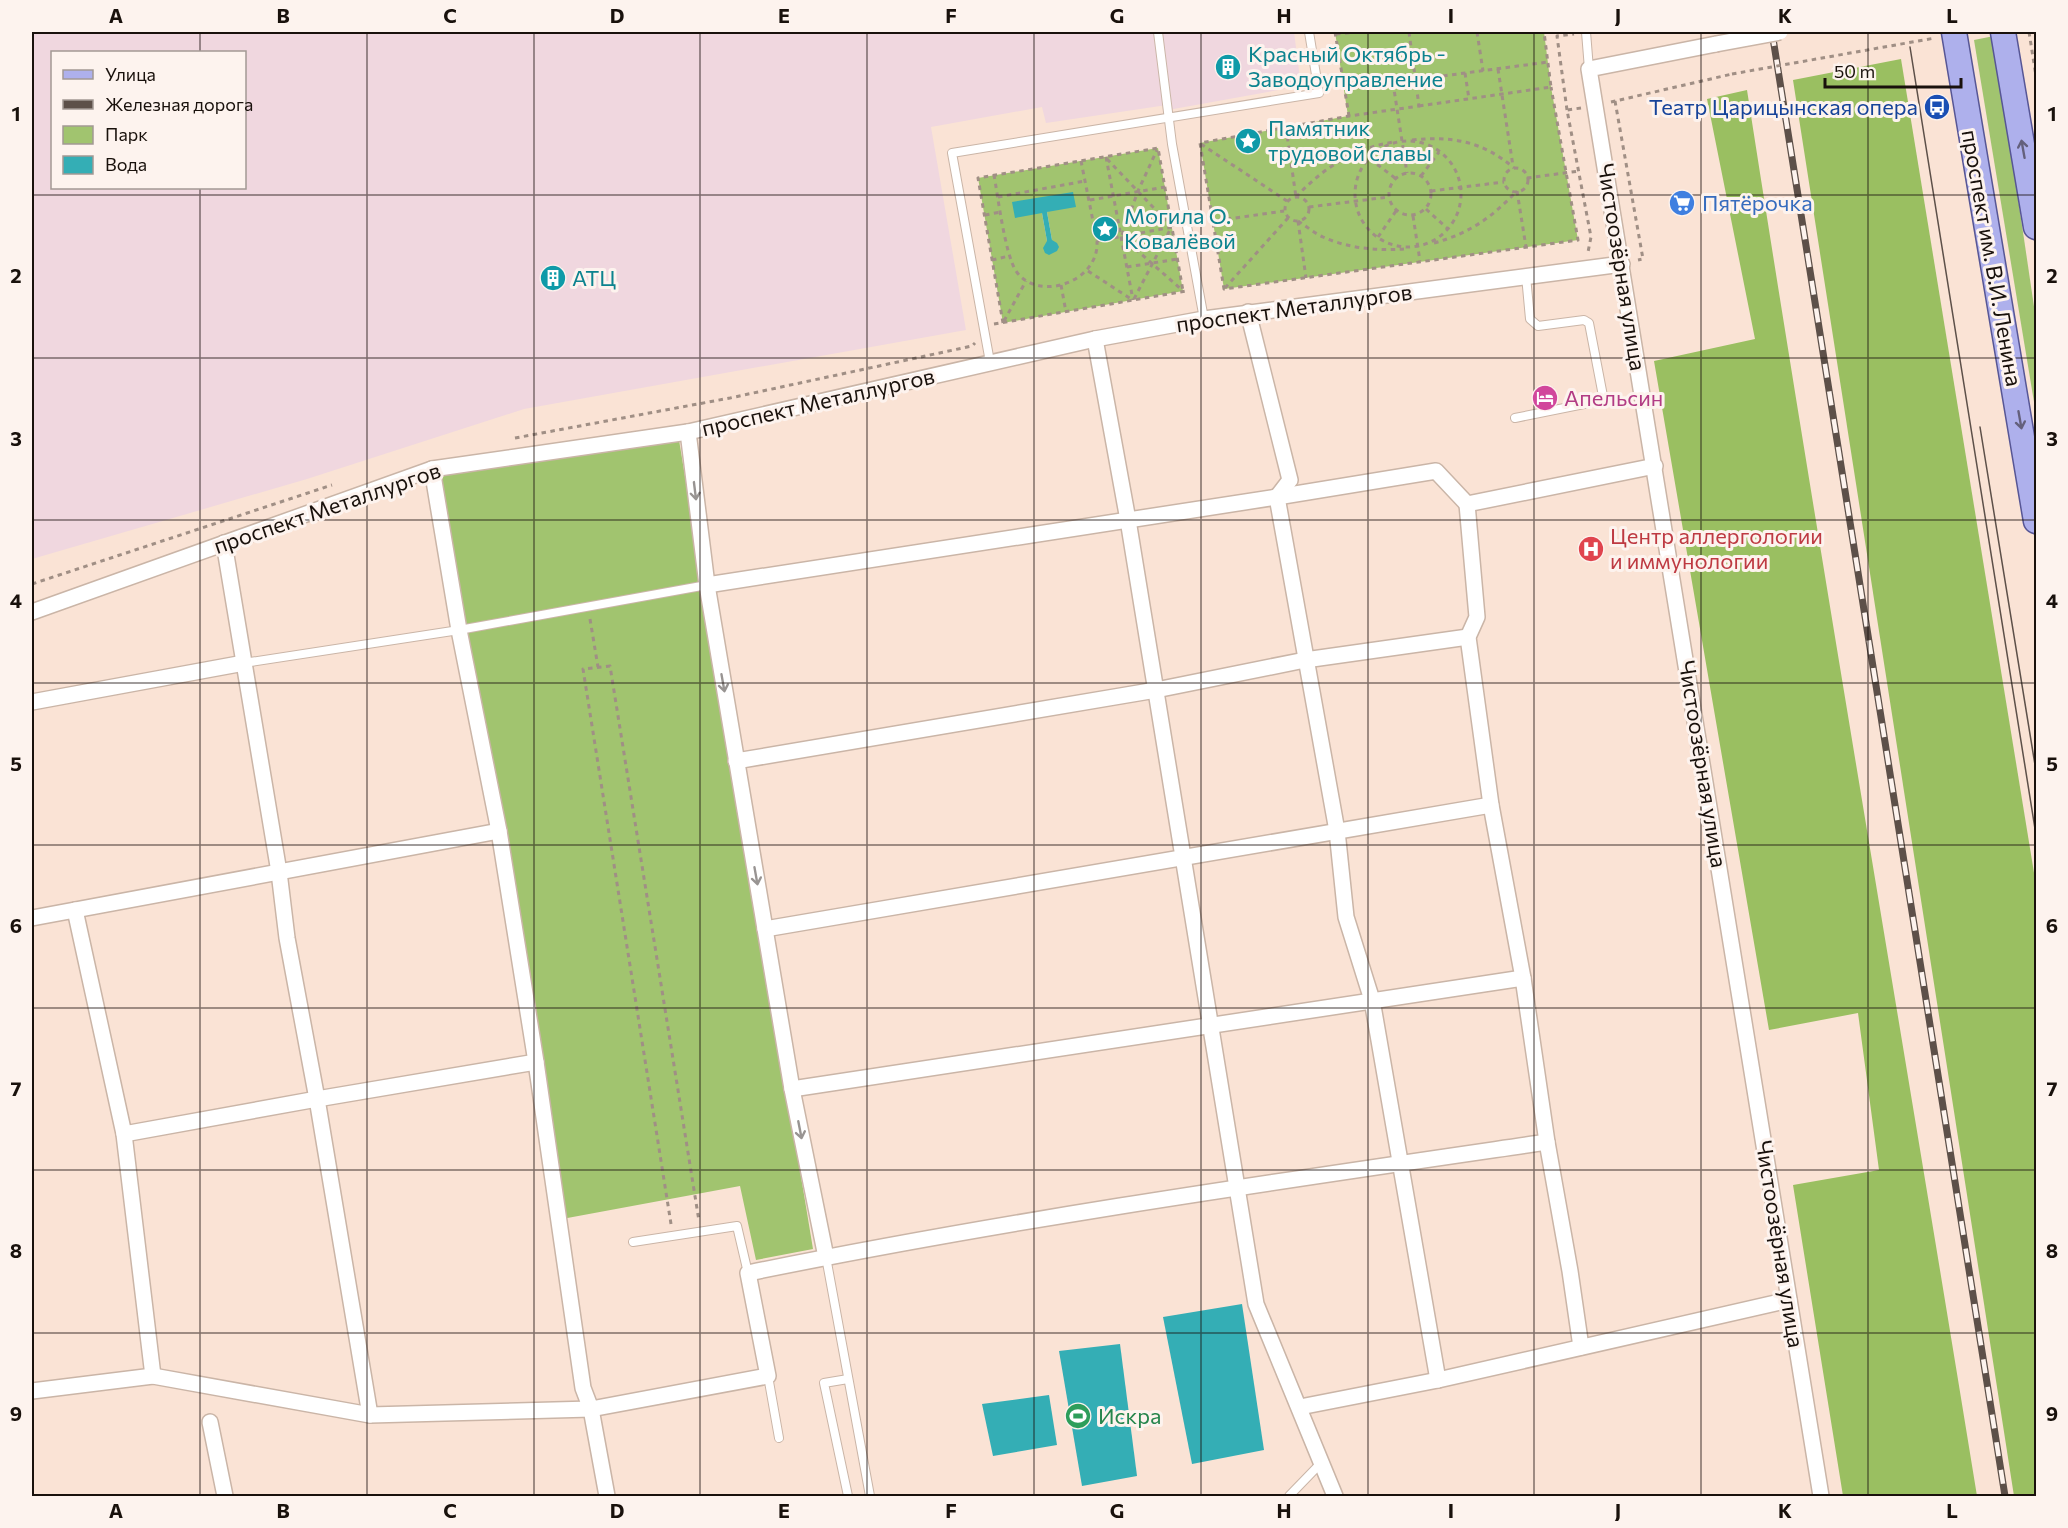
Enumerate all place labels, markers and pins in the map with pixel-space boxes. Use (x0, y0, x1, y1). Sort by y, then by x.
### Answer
place label: Красный Октябрь - Заводоуправление (1248, 40, 1446, 92)
building icon: Красный Октябрь - Заводоуправление (1213, 52, 1243, 82)
bus stop icon: Театр Царицынская опера (1922, 92, 1952, 122)
place label: Театр Царицынская опера (1649, 93, 1918, 120)
place label: Памятник трудовой славы (1268, 114, 1432, 166)
place icon: Памятник трудовой славы (1233, 126, 1263, 156)
supermarket icon: Пятёрочка (1667, 188, 1697, 218)
place label: Пятёрочка (1702, 189, 1813, 216)
place label: Могила О. Ковалёвой (1124, 202, 1236, 254)
place icon: Могила О. Ковалёвой (1090, 214, 1120, 244)
building icon: АТЦ (538, 263, 568, 293)
place label: АТЦ (572, 264, 616, 291)
hotel icon: Апельсин (1530, 383, 1560, 413)
place label: Апельсин (1564, 384, 1663, 411)
place label: Центр аллергологии и иммунологии (1610, 522, 1823, 574)
hospital icon: Центр аллергологии и иммунологии (1576, 534, 1606, 564)
sports icon: Искра (1063, 1401, 1093, 1431)
place label: Искра (1098, 1402, 1162, 1429)

